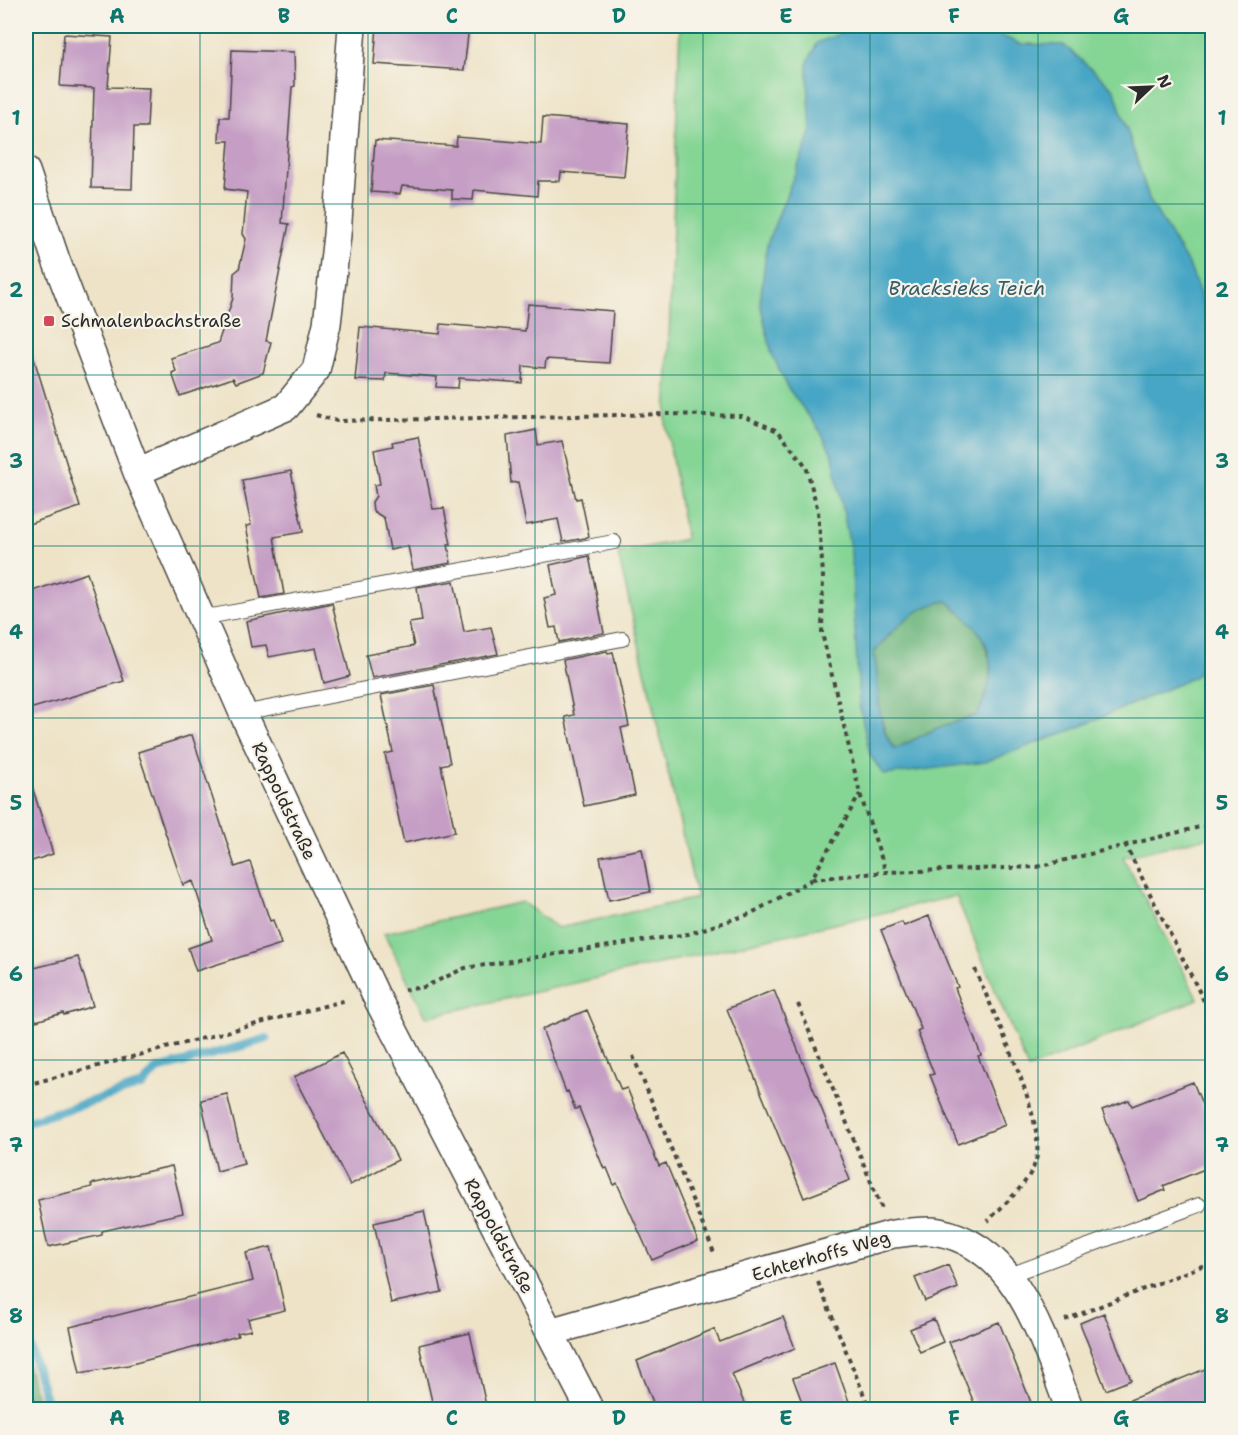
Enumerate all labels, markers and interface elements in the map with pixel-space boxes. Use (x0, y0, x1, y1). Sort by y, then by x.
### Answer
text: A (109, 3, 125, 29)
text: B (278, 3, 290, 29)
text: C (446, 3, 458, 29)
text: D (612, 3, 626, 29)
text: E (779, 3, 793, 29)
text: F (948, 3, 960, 29)
text: G (1113, 3, 1129, 29)
north arrow (1121, 57, 1181, 117)
text: N (1152, 71, 1176, 91)
text: 1 (11, 105, 21, 131)
text: 1 (1217, 105, 1227, 131)
water label: Bracksieks Teich (888, 275, 1046, 301)
text: 2 (9, 277, 23, 303)
text: 2 (1215, 277, 1229, 303)
place label: Schmalenbachstraße (61, 309, 242, 333)
marker: Schmalenbachstraße (42, 314, 56, 328)
text: 3 (9, 448, 23, 474)
text: 3 (1215, 448, 1229, 474)
text: 4 (9, 619, 23, 645)
text: 4 (1215, 619, 1229, 645)
street label: Rappoldstraße (246, 738, 322, 864)
text: 5 (10, 790, 22, 816)
text: 5 (1216, 790, 1228, 816)
text: 6 (9, 961, 23, 987)
text: 6 (1215, 961, 1229, 987)
text: 7 (9, 1132, 23, 1158)
text: 7 (1215, 1132, 1229, 1158)
street label: Rappoldstraße (458, 1174, 540, 1298)
street label: Echterhoffs Weg (749, 1225, 893, 1287)
text: 8 (9, 1303, 23, 1329)
text: 8 (1215, 1303, 1229, 1329)
text: A (109, 1405, 125, 1431)
text: B (278, 1405, 290, 1431)
text: C (446, 1405, 458, 1431)
text: D (612, 1405, 626, 1431)
text: E (779, 1405, 793, 1431)
text: F (948, 1405, 960, 1431)
text: G (1113, 1405, 1129, 1431)

